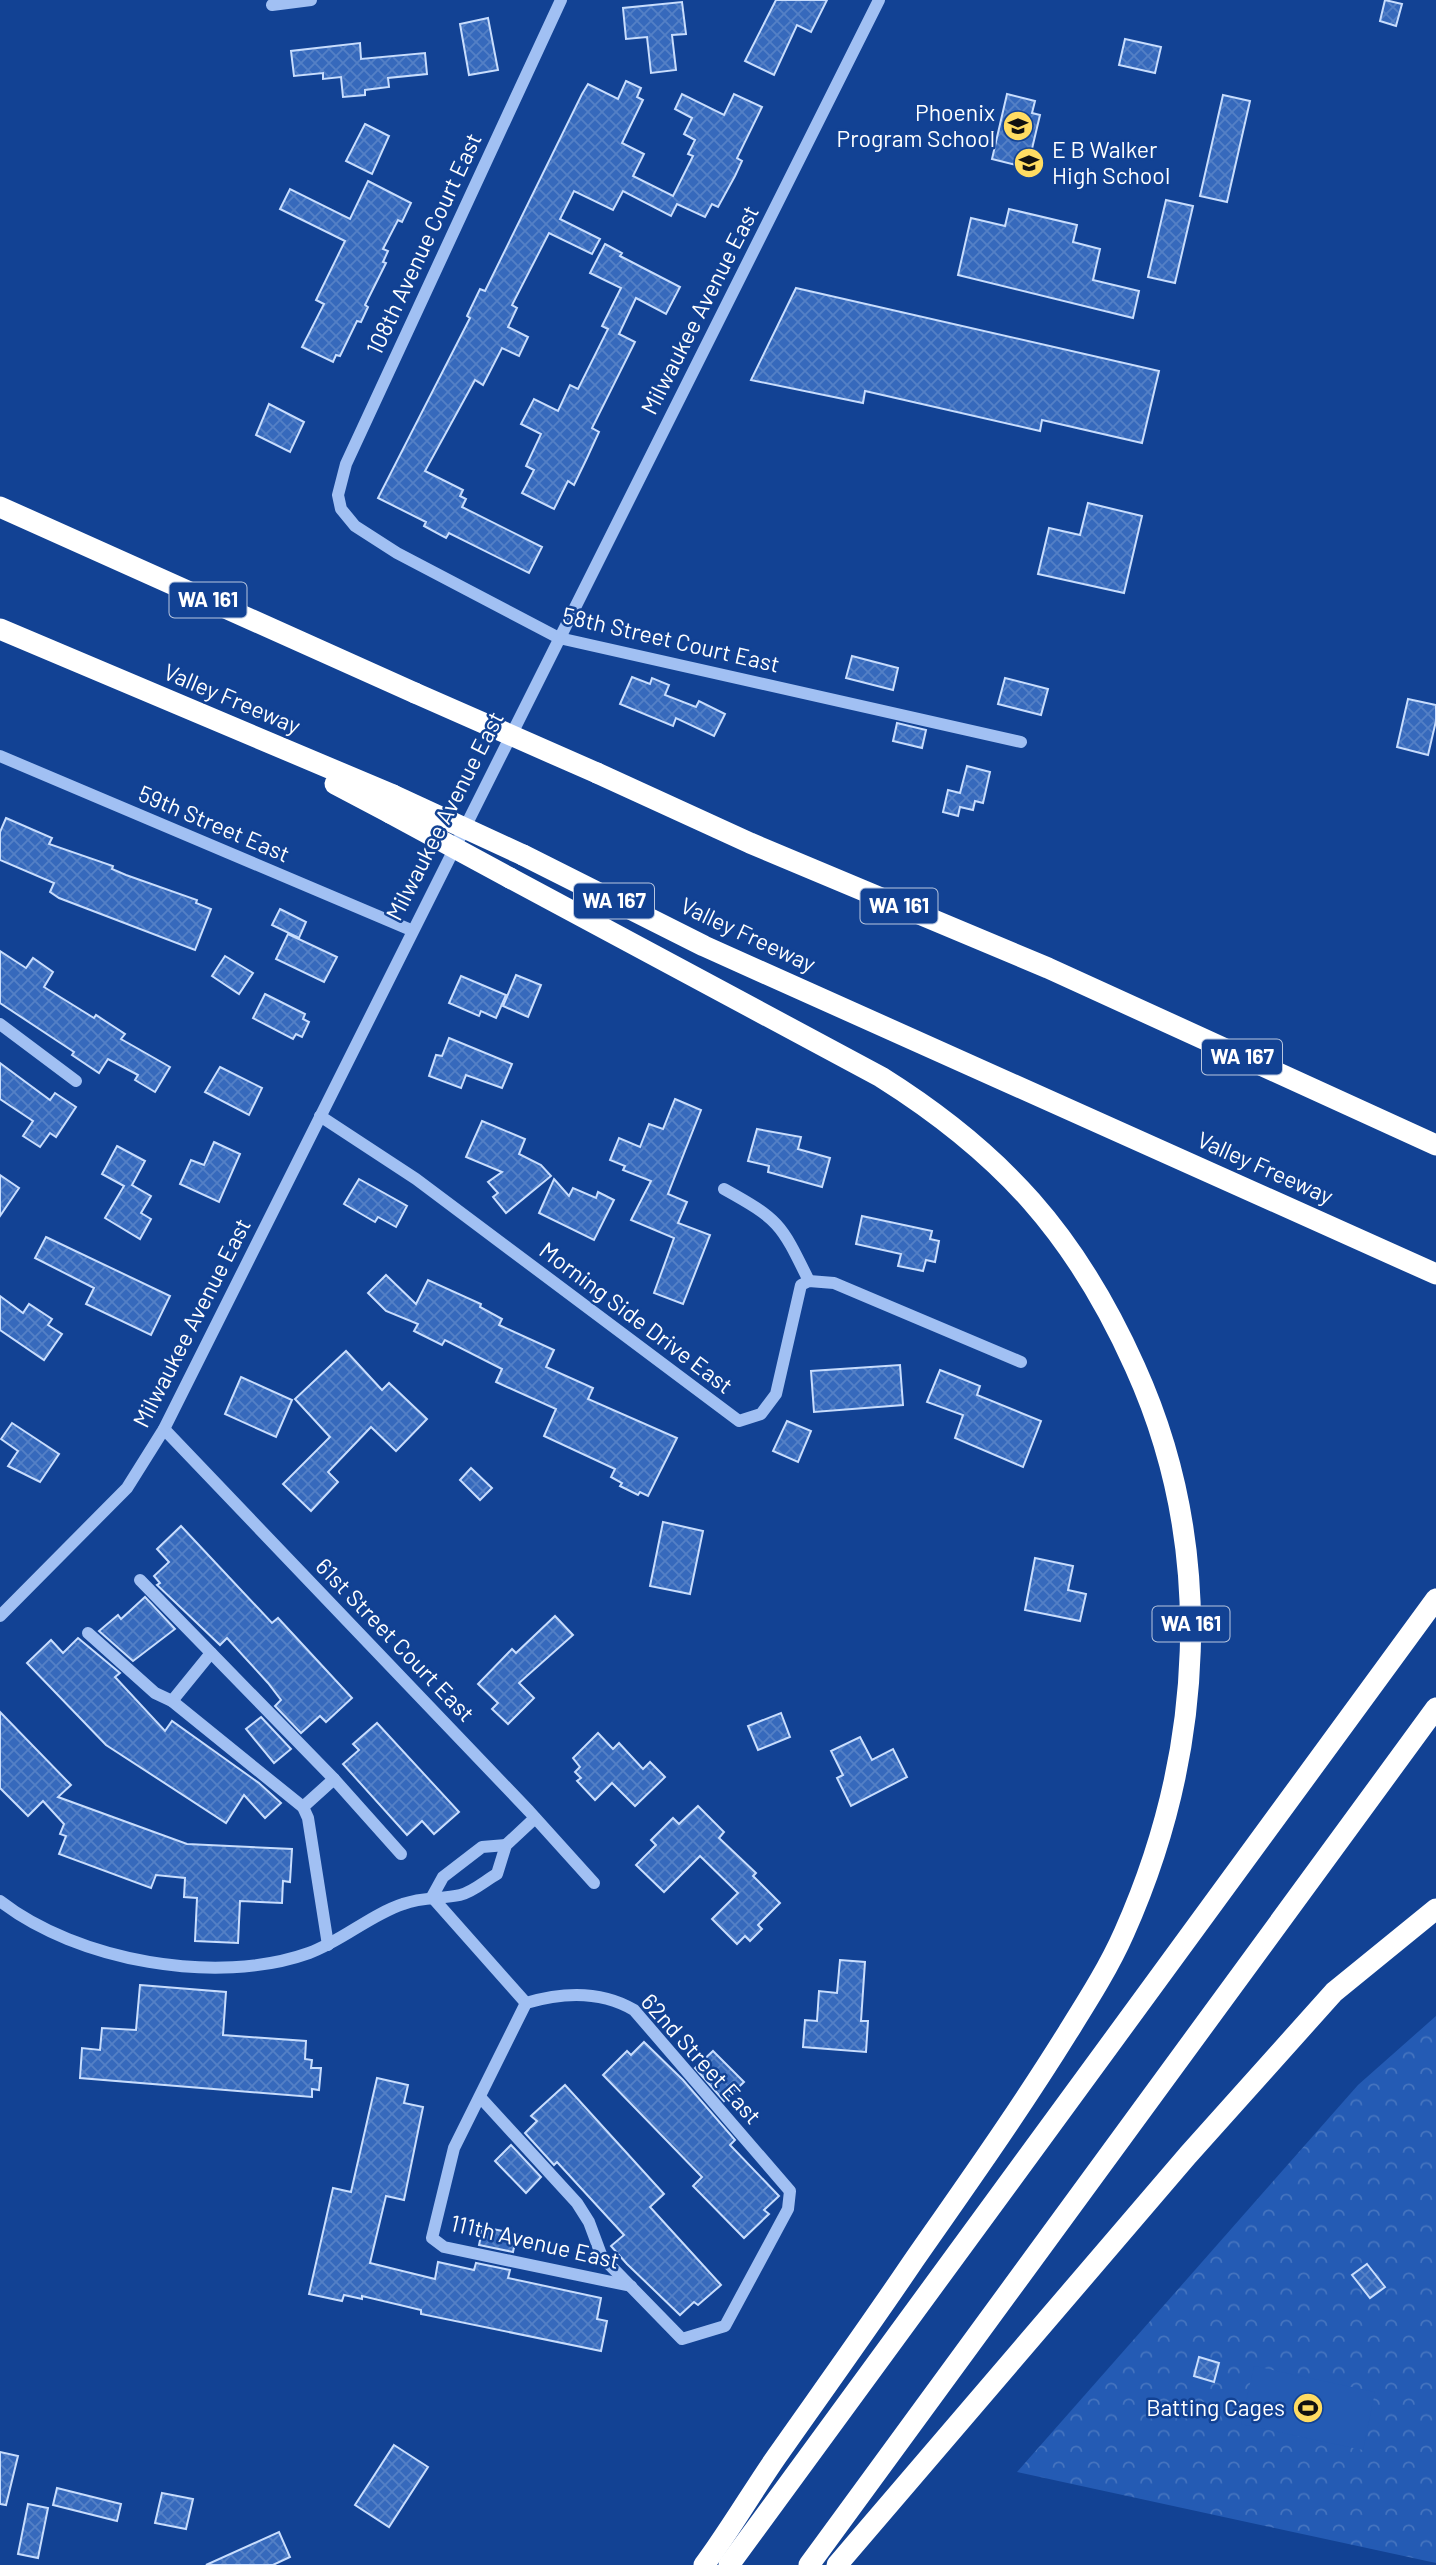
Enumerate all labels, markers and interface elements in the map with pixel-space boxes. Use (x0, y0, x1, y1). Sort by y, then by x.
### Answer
place label: Phoenix Program School (837, 98, 995, 152)
school or university icon: Phoenix Program School (1001, 109, 1035, 143)
street label: 108th Avenue Court East (359, 128, 487, 359)
place label: E B Walker High School (1052, 135, 1170, 189)
school or university icon: E B Walker High School (1012, 146, 1046, 180)
street label: Milwaukee Avenue East (634, 200, 764, 419)
road number: WA 161 (170, 582, 246, 618)
street label: 58th Street Court East (560, 600, 783, 678)
street label: Valley Freeway (160, 657, 305, 740)
street label: Milwaukee Avenue East (379, 706, 509, 925)
street label: 59th Street East (135, 779, 294, 868)
road number: WA 167 (574, 884, 654, 918)
road number: WA 161 (860, 888, 937, 923)
street label: Valley Freeway (676, 891, 821, 978)
road number: WA 167 (1202, 1040, 1282, 1074)
street label: Valley Freeway (1193, 1125, 1338, 1210)
street label: Milwaukee Avenue East (126, 1213, 256, 1432)
street label: Morning Side Drive East (535, 1235, 739, 1399)
street label: 61st Street Court East (310, 1552, 481, 1727)
road number: WA 161 (1152, 1606, 1230, 1642)
street label: 62nd Street East (636, 1987, 768, 2129)
street label: 111th Avenue East (448, 2208, 622, 2274)
sports icon: Batting Cages (1291, 2391, 1325, 2425)
place label: Batting Cages (1146, 2393, 1285, 2421)

